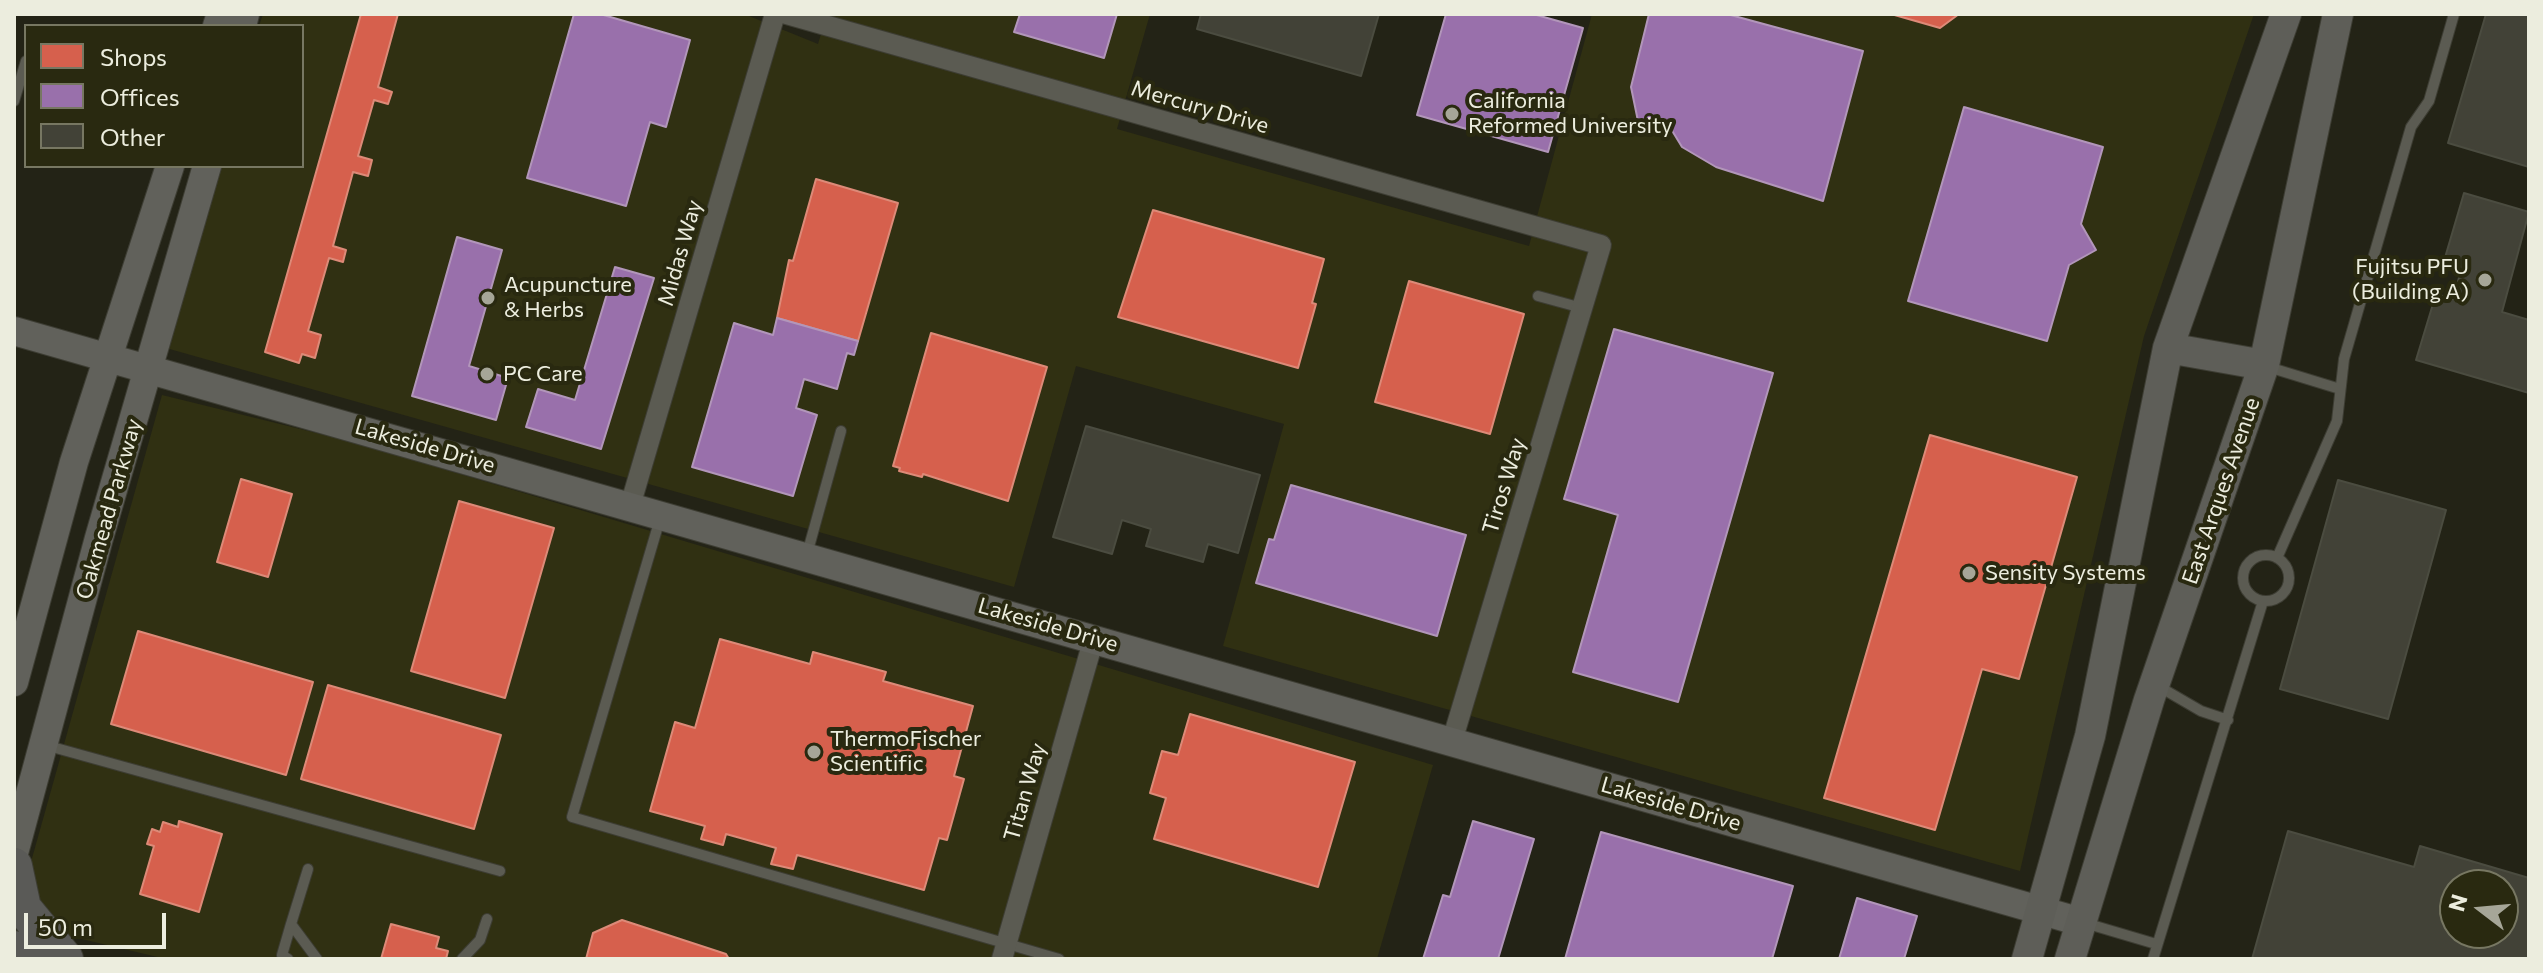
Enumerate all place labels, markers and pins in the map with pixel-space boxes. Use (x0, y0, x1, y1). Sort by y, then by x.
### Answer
place label: California Reformed University (1468, 88, 1673, 140)
marker: California Reformed University (1443, 105, 1461, 123)
place label: Fujitsu PFU (Building A) (2352, 254, 2469, 306)
marker: Fujitsu PFU (Building A) (2476, 271, 2494, 289)
place label: Acupuncture & Herbs (504, 272, 632, 324)
marker: Acupuncture & Herbs (479, 289, 497, 307)
place label: PC Care (503, 361, 583, 387)
marker: PC Care (478, 365, 496, 383)
place label: Sensity Systems (1985, 560, 2146, 586)
marker: Sensity Systems (1960, 564, 1978, 582)
place label: ThermoFischer Scientific (830, 726, 982, 778)
marker: ThermoFischer Scientific (805, 743, 823, 761)

